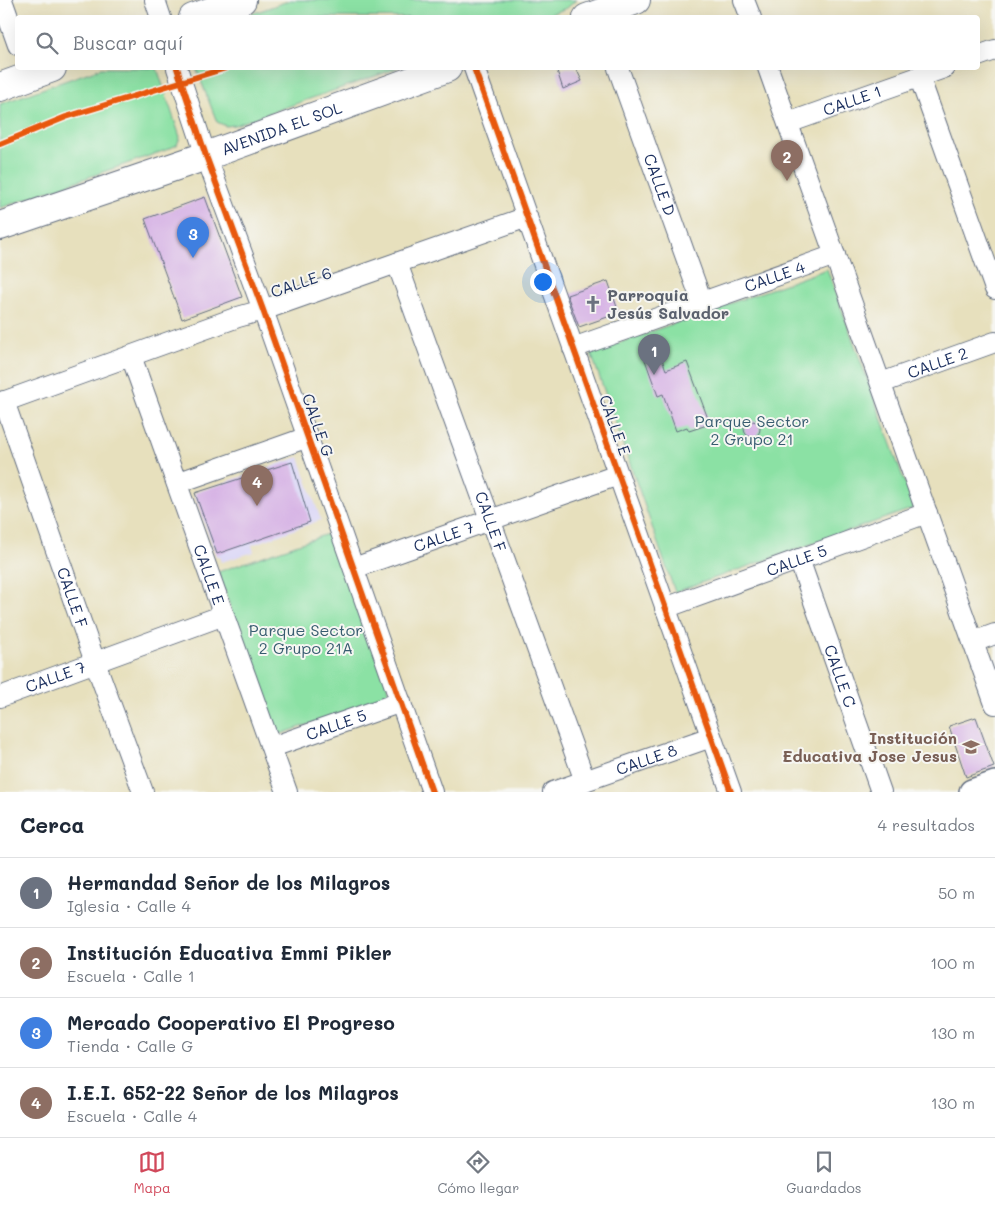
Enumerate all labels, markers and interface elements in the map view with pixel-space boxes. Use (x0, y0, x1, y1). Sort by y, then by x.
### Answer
search box (15, 15, 980, 70)
icon: search (33, 29, 61, 57)
text: Buscar aquí (73, 30, 183, 55)
street label: CALLE 1 (820, 80, 884, 120)
street label: AVENIDA EL SOL (218, 96, 345, 160)
pin: 2 (771, 140, 803, 181)
street label: CALLE D (640, 151, 681, 219)
pin: 3 (177, 217, 209, 258)
street label: CALLE 4 (741, 255, 808, 296)
street label: CALLE 6 (268, 261, 334, 302)
your location (530, 269, 556, 295)
place label: Parroquia Jesús Salvador (607, 284, 729, 323)
church icon: Parroquia Jesús Salvador (583, 294, 603, 314)
pin: 1 (638, 334, 670, 375)
street label: CALLE 2 (904, 342, 970, 383)
street label: CALLE G (298, 390, 339, 459)
street label: CALLE E (595, 392, 636, 458)
park label: Parque Sector 2 Grupo 21 (695, 410, 809, 449)
pin: 4 (241, 465, 273, 506)
street label: CALLE F (471, 488, 512, 554)
street label: CALLE 7 (410, 516, 477, 556)
street label: CALLE 5 (763, 539, 830, 580)
street label: CALLE E (189, 541, 230, 607)
street label: CALLE F (53, 564, 93, 630)
park label: Parque Sector 2 Grupo 21A (249, 619, 363, 658)
street label: CALLE C (820, 642, 861, 710)
street label: CALLE 7 (22, 656, 88, 697)
street label: CALLE 5 (303, 704, 369, 744)
place label: Institución Educativa Jose Jesus (782, 727, 957, 766)
school or university icon: Institución Educativa Jose Jesus (961, 737, 981, 757)
street label: CALLE 8 (613, 739, 680, 779)
text: Cerca (20, 811, 85, 838)
text: 4 resultados (878, 814, 975, 835)
text: Hermandad Señor de los Milagros (67, 870, 390, 895)
text: 1 (32, 882, 40, 903)
text: 50 m (938, 882, 975, 903)
text: Iglesia · Calle 4 (67, 895, 191, 916)
text: Institución Educativa Emmi Pikler (67, 940, 392, 965)
text: 2 (32, 952, 40, 973)
text: 100 m (930, 952, 975, 973)
text: Escuela · Calle 1 (67, 965, 195, 986)
text: Mercado Cooperativo El Progreso (67, 1010, 395, 1035)
text: 3 (31, 1022, 41, 1043)
text: 130 m (931, 1022, 975, 1043)
text: Tienda · Calle G (67, 1035, 193, 1056)
text: I.E.I. 652-22 Señor de los Milagros (67, 1080, 399, 1105)
text: 4 (31, 1092, 41, 1113)
text: 130 m (931, 1092, 975, 1113)
text: Escuela · Calle 4 (67, 1105, 197, 1126)
tab: Mapa (133, 1148, 171, 1197)
tab: Cómo llegar (438, 1148, 519, 1197)
tab: Guardados (786, 1148, 862, 1197)

